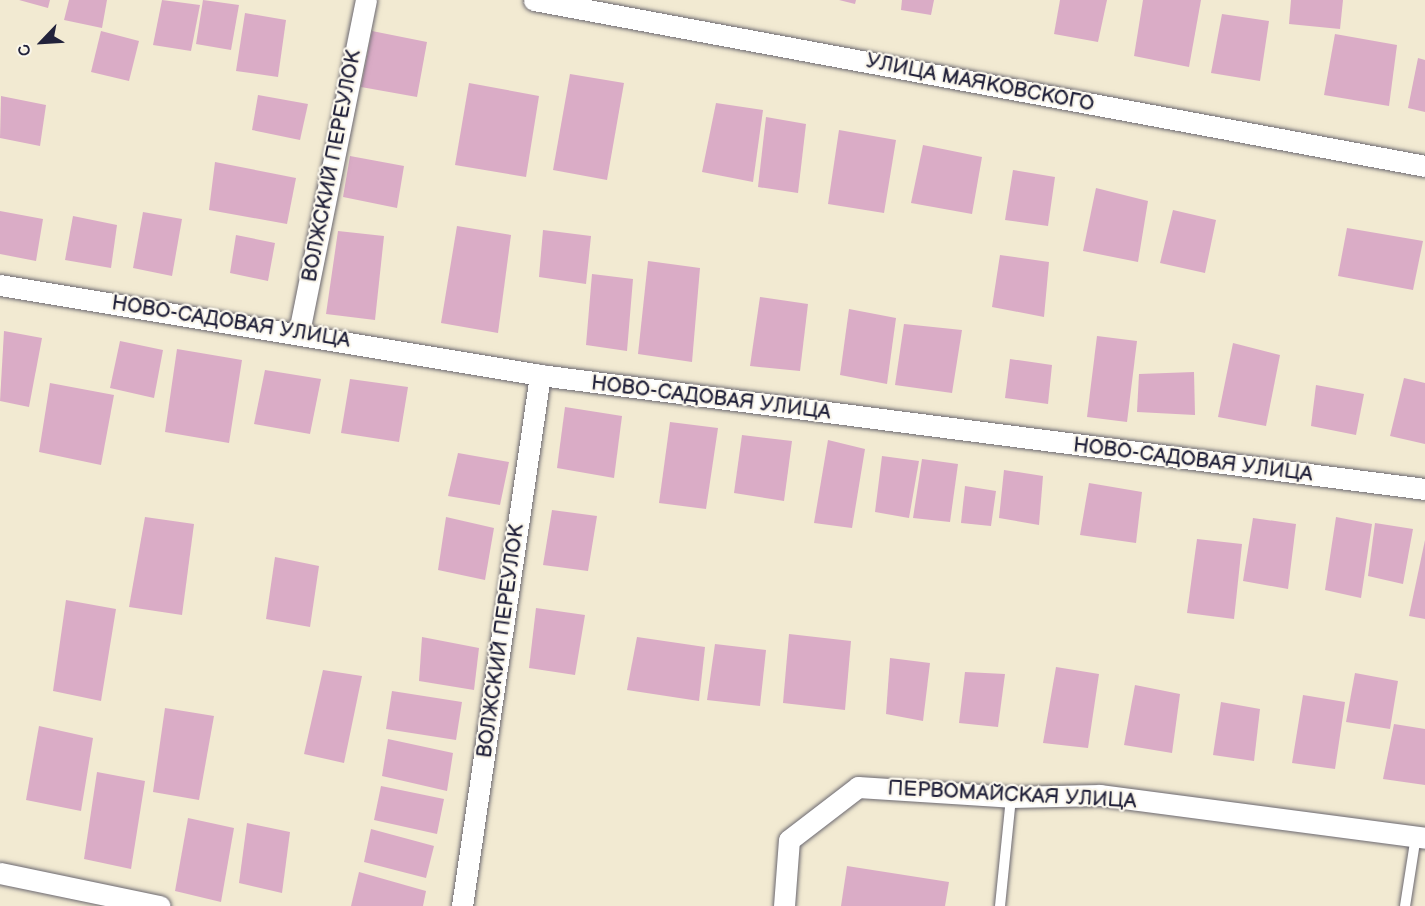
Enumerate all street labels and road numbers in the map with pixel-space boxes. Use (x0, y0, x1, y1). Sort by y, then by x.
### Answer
street label: ВОЛЖСКИЙ ПЕРЕУЛОК (297, 48, 367, 284)
street label: УЛИЦА МАЯКОВСКОГО (864, 49, 1096, 117)
street label: НОВО-САДОВАЯ УЛИЦА (110, 291, 352, 353)
street label: НОВО-САДОВАЯ УЛИЦА (590, 371, 832, 425)
street label: НОВО-САДОВАЯ УЛИЦА (1072, 433, 1314, 487)
street label: ВОЛЖСКИЙ ПЕРЕУЛОК (472, 523, 530, 759)
street label: ПЕРВОМАЙСКАЯ УЛИЦА (887, 776, 1137, 814)

